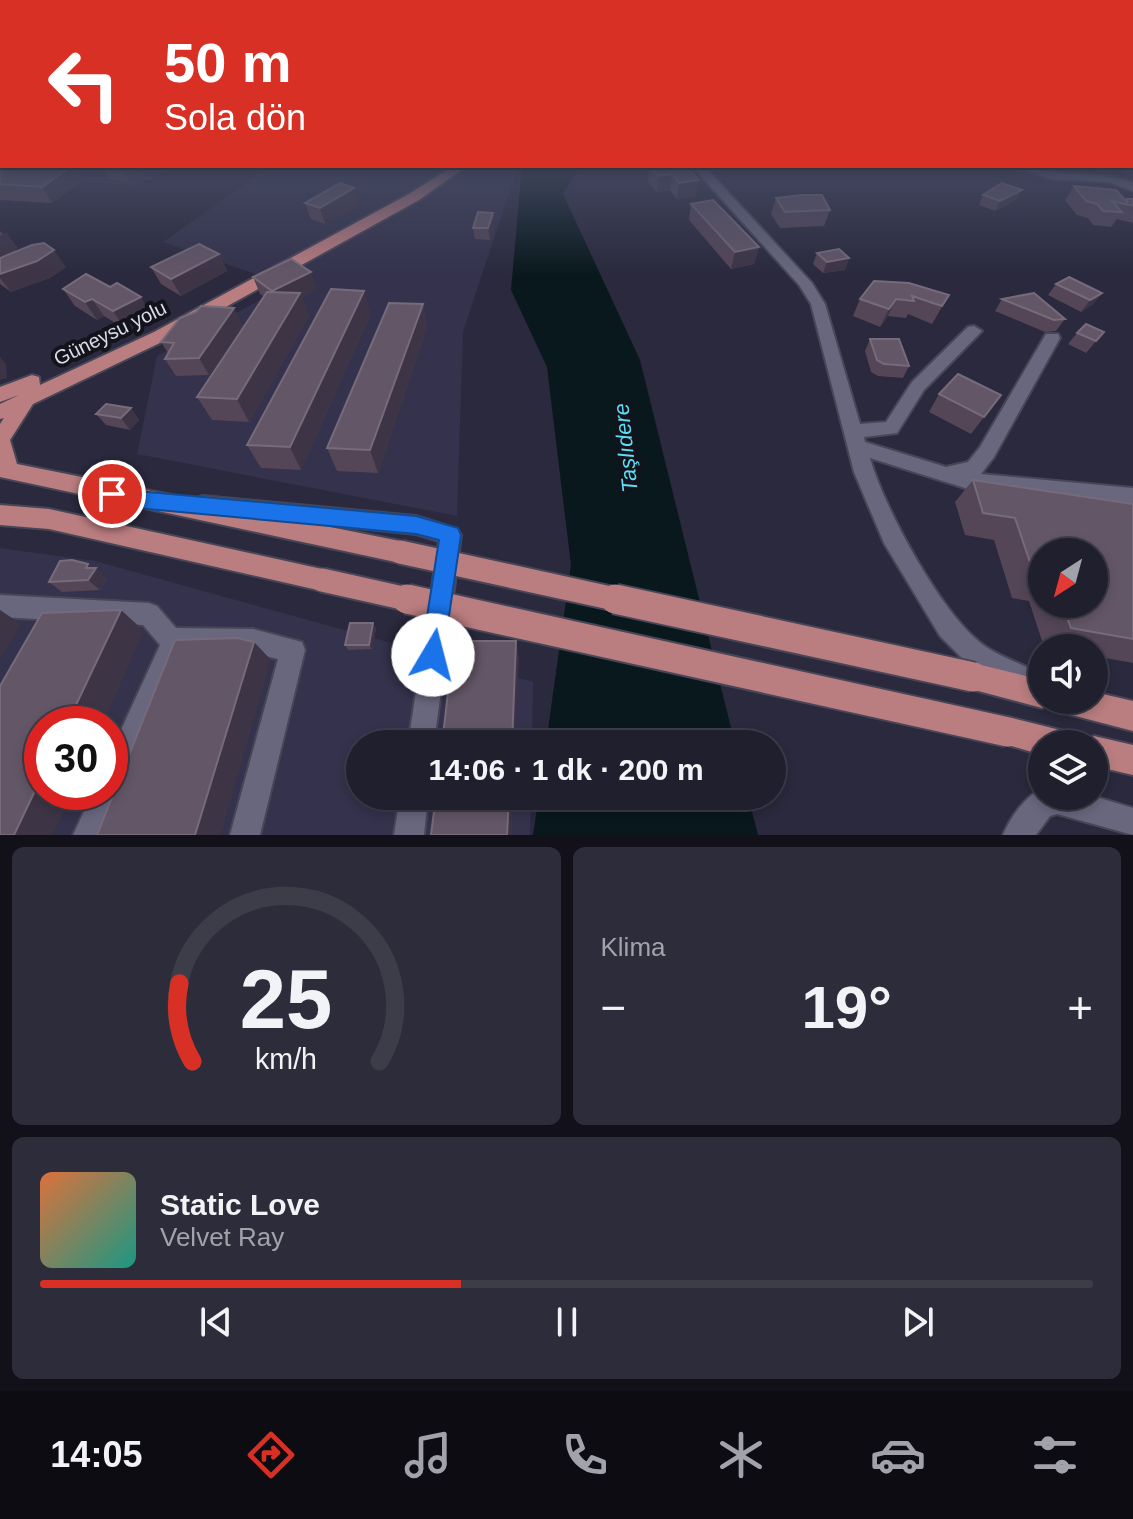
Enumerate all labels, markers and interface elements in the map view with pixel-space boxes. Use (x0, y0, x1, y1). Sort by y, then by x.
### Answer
text: 50 m (164, 31, 292, 94)
icon: left (32, 32, 136, 136)
text: Sola dön (164, 97, 306, 138)
street label: Güneysu yolu (50, 296, 170, 370)
water label: Taşlıdere (608, 402, 643, 494)
pin (78, 460, 146, 528)
icon: arrive (90, 472, 134, 516)
north arrow (1028, 538, 1108, 618)
map controls (1028, 538, 1108, 810)
position arrow (391, 613, 475, 697)
button: sound (1028, 634, 1108, 714)
speed limit sign: 30 (24, 706, 128, 810)
button: layers (1028, 730, 1108, 810)
text: 14:06 · 1 dk · 200 m (428, 753, 704, 786)
text: Klima (601, 932, 666, 962)
text: 25 (240, 953, 333, 1046)
text: 19° (801, 974, 892, 1041)
text: − (601, 983, 626, 1032)
text: + (1067, 983, 1093, 1032)
text: km/h (255, 1043, 317, 1075)
text: Static Love (160, 1188, 320, 1221)
text: Velvet Ray (160, 1222, 284, 1252)
icon: previous (194, 1300, 238, 1344)
icon: pause (545, 1300, 589, 1344)
icon: next (896, 1300, 940, 1344)
icon: directions (243, 1427, 299, 1483)
icon: music (400, 1427, 456, 1483)
icon: phone (557, 1427, 613, 1483)
icon: climate (713, 1427, 769, 1483)
icon: car (870, 1427, 926, 1483)
icon: filters (1027, 1427, 1083, 1483)
text: 14:05 (50, 1434, 142, 1475)

